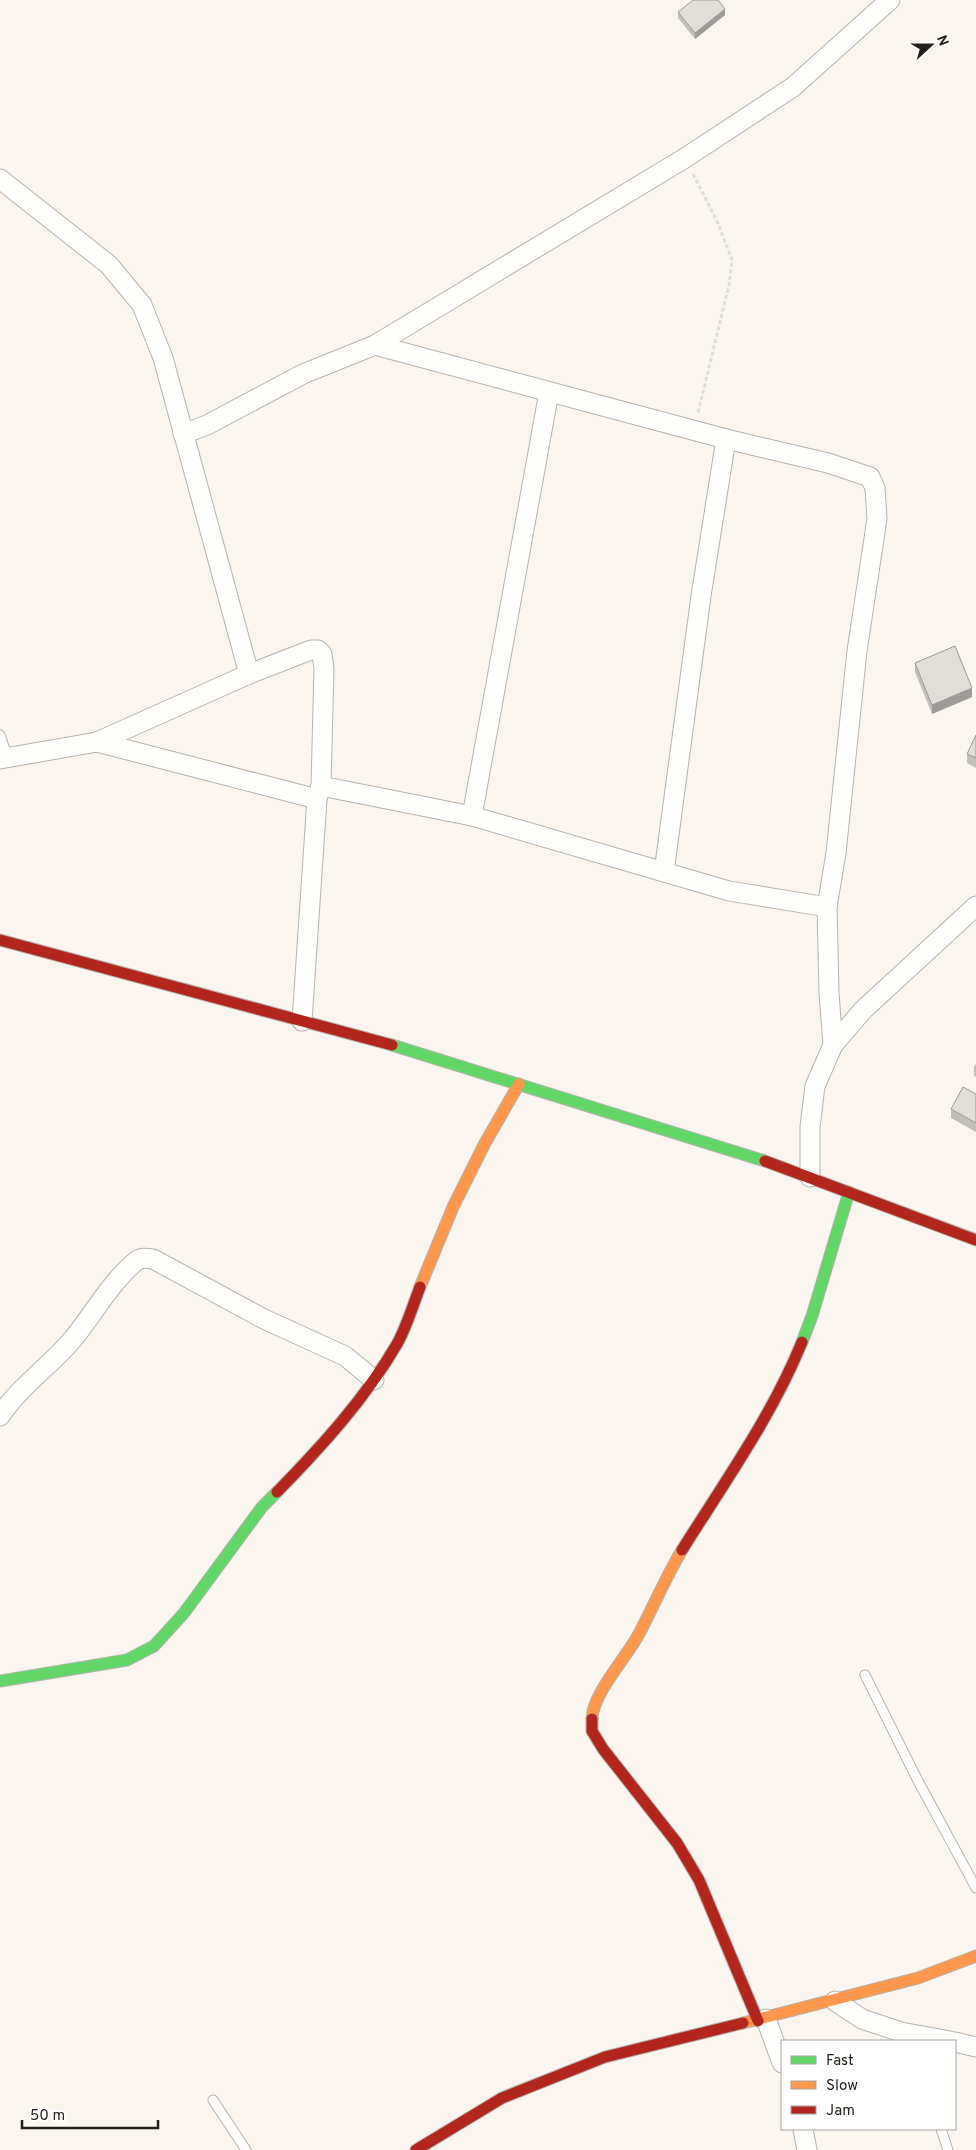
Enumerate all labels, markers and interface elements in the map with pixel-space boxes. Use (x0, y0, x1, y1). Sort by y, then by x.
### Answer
north arrow (906, 20, 956, 70)
text: N (932, 33, 951, 49)
legend (781, 2040, 956, 2130)
text: Fast (826, 2052, 854, 2071)
text: Slow (826, 2077, 858, 2096)
scale bar (22, 2098, 159, 2130)
text: Jam (826, 2102, 855, 2121)
text: 50 m (30, 2107, 65, 2126)

